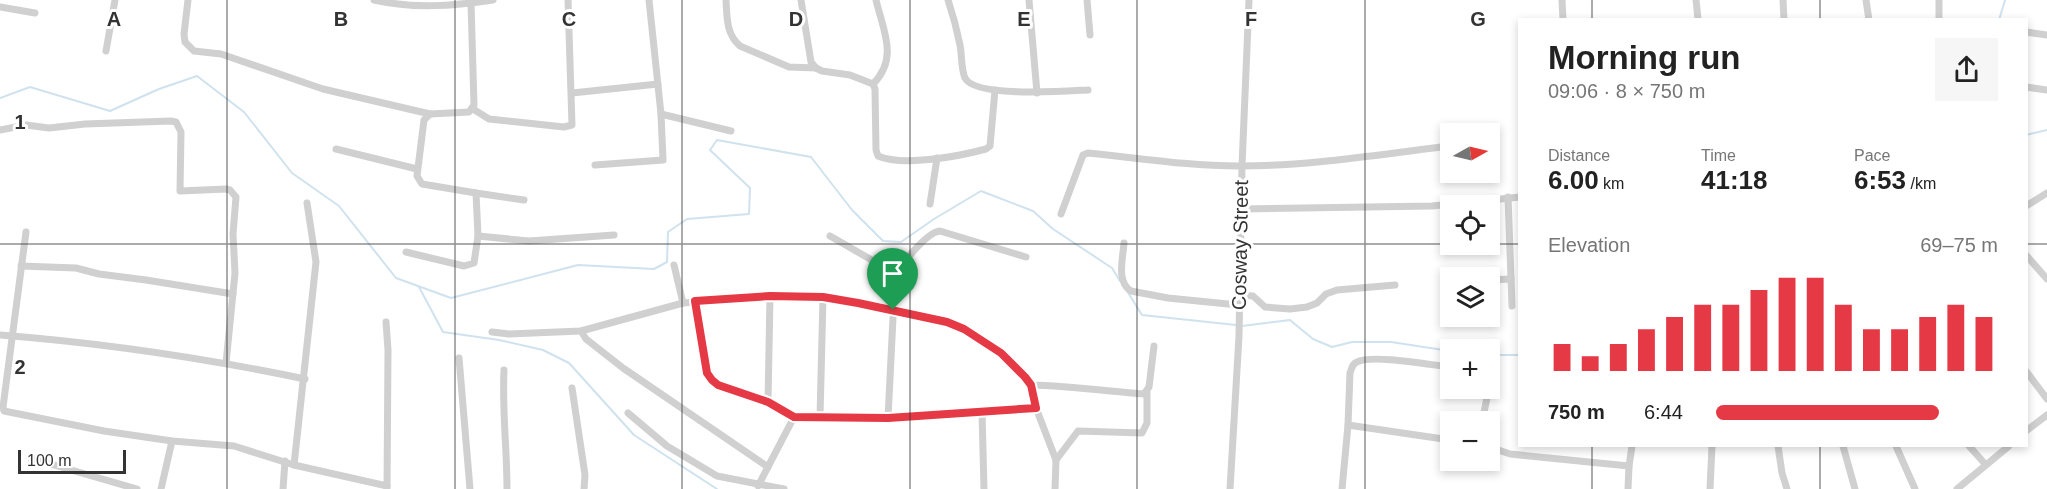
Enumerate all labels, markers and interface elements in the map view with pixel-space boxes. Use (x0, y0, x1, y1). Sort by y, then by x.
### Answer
text: A (107, 8, 121, 30)
text: B (334, 8, 348, 30)
text: C (562, 8, 576, 30)
text: D (789, 8, 803, 30)
text: E (1017, 8, 1031, 30)
text: F (1245, 8, 1257, 30)
text: G (1470, 8, 1486, 30)
button: share (1935, 38, 1998, 101)
text: Morning run (1548, 39, 1740, 76)
text: 09:06 · 8 × 750 m (1548, 80, 1705, 102)
text: 1 (14, 111, 26, 133)
north arrow (1440, 123, 1500, 183)
map controls (1440, 123, 1500, 471)
text: Distance (1548, 147, 1610, 164)
text: Time (1701, 147, 1736, 164)
text: Pace (1854, 147, 1890, 164)
text: 6.00 (1548, 165, 1599, 195)
text: 41:18 (1701, 165, 1768, 195)
text: 6:53 (1854, 165, 1906, 195)
text: km (1599, 175, 1624, 192)
text: /km (1906, 175, 1936, 192)
street label: Cosway Street (1228, 179, 1252, 310)
button: locate (1440, 195, 1500, 255)
text: Elevation (1548, 234, 1630, 256)
text: 69–75 m (1920, 234, 1998, 256)
pin (867, 248, 918, 310)
icon: arrive (876, 257, 909, 290)
button: layers (1440, 267, 1500, 327)
button: + (1440, 339, 1500, 399)
text: 2 (14, 356, 26, 378)
text: 750 m (1548, 401, 1605, 423)
text: 6:44 (1644, 401, 1683, 423)
button: − (1440, 411, 1500, 471)
scale bar (18, 447, 126, 474)
text: 100 m (27, 452, 71, 469)

